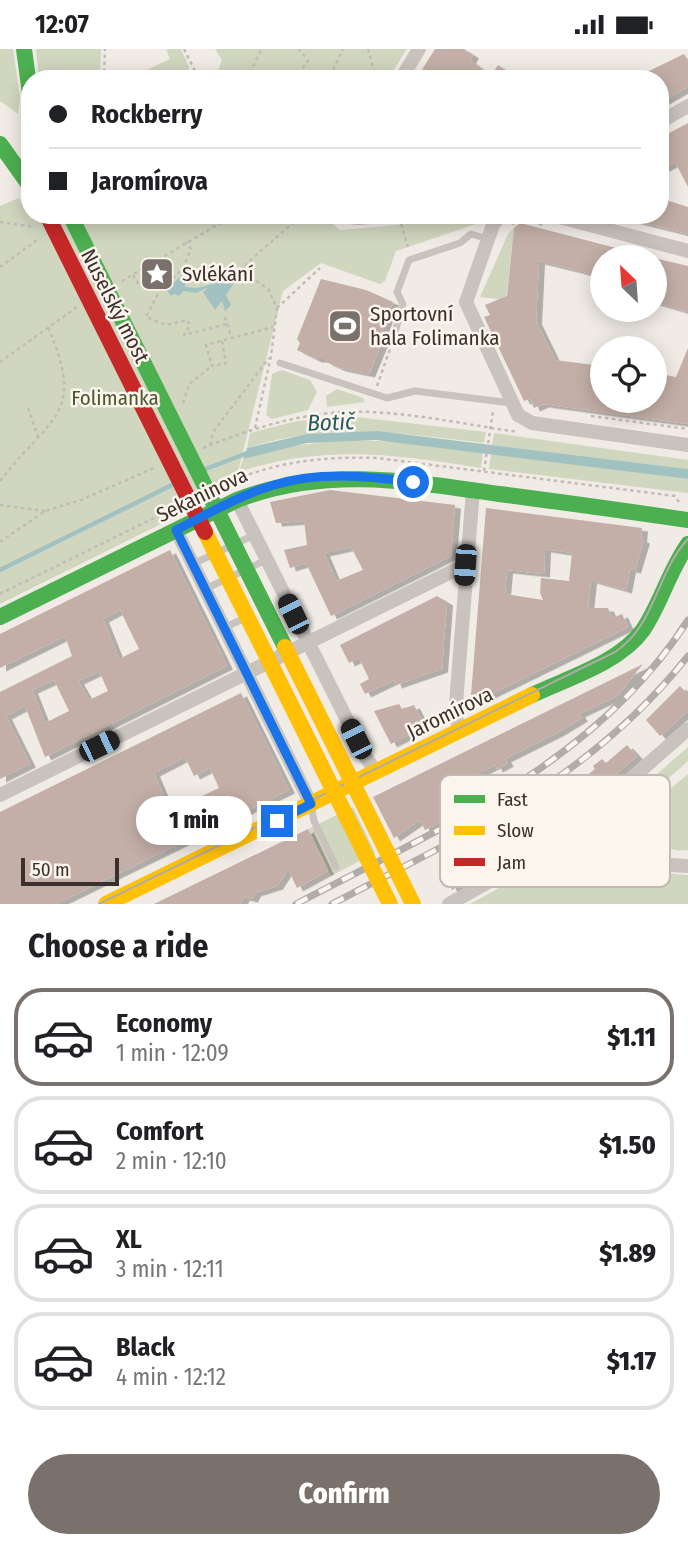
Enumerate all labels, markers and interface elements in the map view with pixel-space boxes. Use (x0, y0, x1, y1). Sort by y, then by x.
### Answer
text: 12:07 (35, 9, 89, 40)
text: Rockberry (91, 99, 202, 130)
text: Jaromírova (91, 166, 208, 197)
street label: Nuselský most (75, 245, 155, 368)
north arrow (590, 245, 667, 322)
map controls (590, 245, 667, 413)
place icon: Svlékání (138, 255, 176, 293)
place label: Svlékání (182, 261, 253, 287)
place label: Sportovní hala Folimanka (370, 301, 499, 351)
sports icon: Sportovní hala Folimanka (326, 307, 364, 345)
button: locate (590, 336, 667, 413)
park label: Folimanka (71, 385, 159, 411)
water label: Botič (307, 407, 357, 437)
street label: Sekaninova (152, 462, 252, 528)
route start (397, 466, 429, 498)
car (454, 543, 477, 587)
car (275, 591, 312, 637)
street label: Jaromírova (403, 681, 497, 745)
car (338, 716, 375, 762)
car (76, 727, 123, 765)
legend (440, 775, 670, 887)
text: Fast (497, 788, 528, 811)
callout: 1 min (137, 797, 252, 845)
route end (261, 805, 293, 837)
text: 1 min (169, 806, 219, 834)
text: Slow (497, 819, 534, 842)
text: Jam (497, 851, 526, 874)
scale bar (21, 855, 119, 887)
text: 50 m (32, 858, 70, 881)
text: Choose a ride (28, 927, 209, 965)
icon: car (32, 1006, 95, 1069)
text: Economy (116, 1008, 212, 1039)
text: $1.11 (607, 1022, 656, 1053)
text: 1 min · 12:09 (116, 1039, 229, 1067)
icon: car (32, 1114, 95, 1177)
text: Comfort (116, 1116, 204, 1147)
text: $1.50 (599, 1130, 656, 1161)
text: 2 min · 12:10 (116, 1147, 227, 1175)
icon: car (32, 1222, 95, 1285)
text: XL (116, 1224, 142, 1255)
text: $1.89 (599, 1238, 656, 1269)
text: 3 min · 12:11 (116, 1255, 224, 1283)
icon: car (32, 1330, 95, 1393)
text: Black (116, 1332, 175, 1363)
text: $1.17 (607, 1346, 656, 1377)
text: 4 min · 12:12 (116, 1363, 226, 1391)
button: Confirm (28, 1454, 660, 1534)

